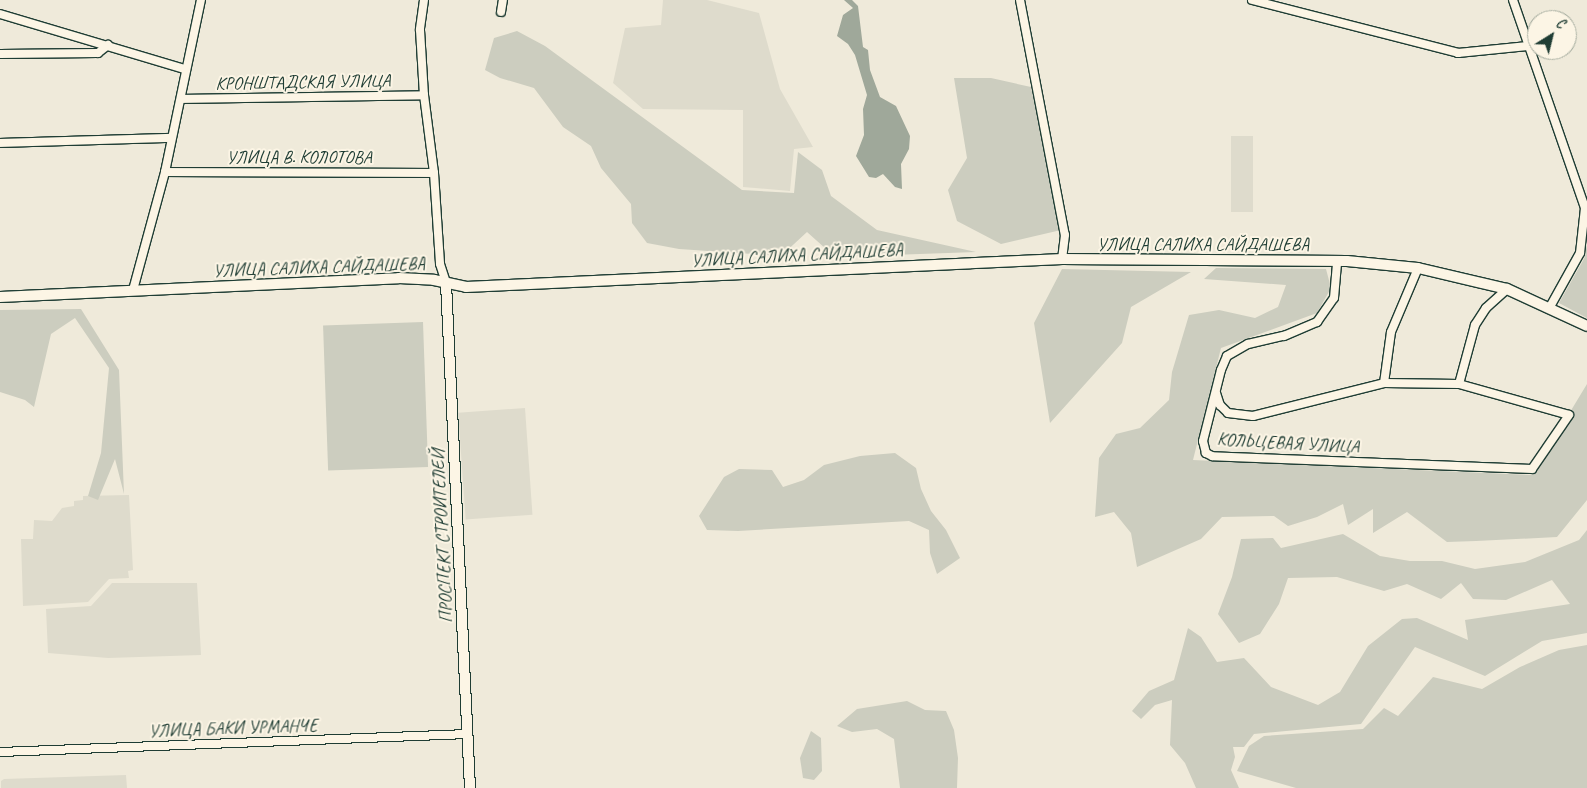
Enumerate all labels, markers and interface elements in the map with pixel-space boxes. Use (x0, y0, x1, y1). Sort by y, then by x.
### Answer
north arrow (1527, 10, 1577, 60)
text: С (1553, 14, 1568, 32)
street label: КРОНШТАДСКАЯ УЛИЦА (216, 70, 390, 94)
street label: УЛИЦА В. КОЛОТОВА (226, 146, 372, 168)
street label: УЛИЦА САЛИХА САЙДАШЕВА (1098, 233, 1308, 255)
street label: УЛИЦА САЛИХА САЙДАШЕВА (691, 239, 903, 271)
street label: УЛИЦА САЛИХА САЙДАШЕВА (213, 253, 425, 281)
street label: КОЛЬЦЕВАЯ УЛИЦА (1217, 429, 1359, 457)
street label: ПРОСПЕКТ СТРОИТЕЛЕЙ (427, 449, 457, 623)
street label: УЛИЦА БАКИ УРМАНЧЕ (149, 714, 317, 742)

